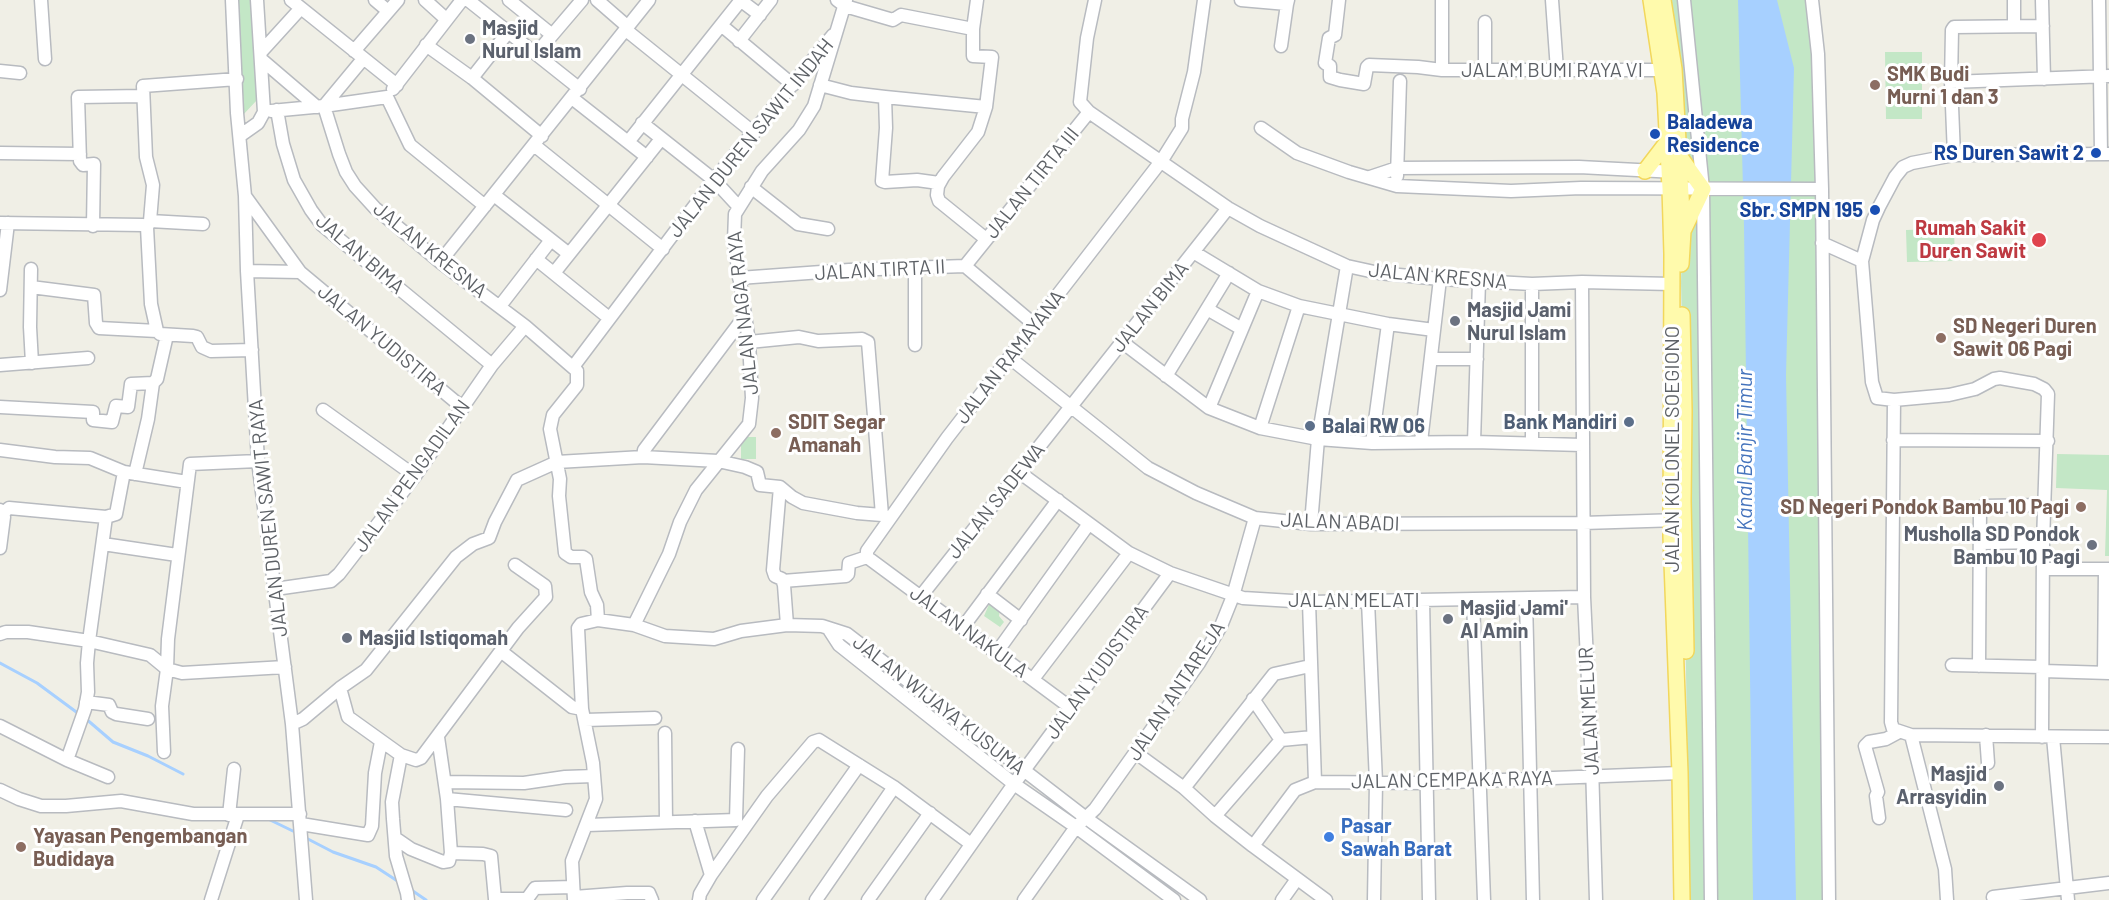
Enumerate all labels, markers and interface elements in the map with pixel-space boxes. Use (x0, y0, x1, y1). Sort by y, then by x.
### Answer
place label: Masjid Nurul Islam (482, 16, 581, 63)
marker: Masjid Nurul Islam (463, 32, 477, 46)
street label: JALAN DUREN SAWIT INDAH (663, 34, 839, 242)
street label: JALAM BUMI RAYA VI (1461, 58, 1643, 82)
place label: SMK Budi Murni 1 dan 3 (1887, 62, 1999, 109)
marker: SMK Budi Murni 1 dan 3 (1868, 78, 1882, 92)
place label: Baladewa Residence (1667, 110, 1760, 157)
street label: JALAN TIRTA III (980, 123, 1084, 243)
marker: Baladewa Residence (1648, 127, 1662, 141)
place label: RS Duren Sawit 2 (1934, 141, 2084, 165)
marker: RS Duren Sawit 2 (2089, 146, 2103, 160)
street label: JALAN KRESNA (368, 197, 492, 303)
place label: Sbr. SMPN 195 (1740, 198, 1863, 222)
marker: Sbr. SMPN 195 (1868, 203, 1882, 217)
street label: JALAN BIMA (311, 209, 409, 299)
place label: Rumah Sakit Duren Sawit (1915, 216, 2026, 263)
street label: JALAN NAGA RAYA (722, 230, 764, 396)
marker: Rumah Sakit Duren Sawit (2030, 231, 2048, 249)
street label: JALAN TIRTA II (814, 255, 946, 285)
street label: JALAN BIMA (1106, 257, 1194, 357)
street label: JALAN KRESNA (1368, 258, 1508, 294)
street label: JALAN YUDISTIRA (313, 279, 451, 401)
street label: JALAN RAMAYANA (950, 285, 1070, 429)
place label: Masjid Jami Nurul Islam (1467, 298, 1571, 345)
marker: Masjid Jami Nurul Islam (1448, 314, 1462, 328)
place label: SD Negeri Duren Sawit 06 Pagi (1953, 314, 2097, 361)
street label: JALAN KOLONEL SOEGIONO (1660, 326, 1684, 572)
marker: SD Negeri Duren Sawit 06 Pagi (1934, 331, 1948, 345)
water label: Kanal Banjir Timur (1732, 369, 1758, 531)
street label: JALAN PENGADILAN (349, 395, 475, 557)
street label: JALAN DUREN SAWIT RAYA (244, 398, 292, 638)
place label: SDIT Segar Amanah (788, 410, 885, 457)
place label: Bank Mandiri (1504, 410, 1617, 434)
place label: Balai RW 06 (1322, 414, 1425, 438)
marker: Bank Mandiri (1622, 415, 1636, 429)
marker: Balai RW 06 (1303, 419, 1317, 433)
marker: SDIT Segar Amanah (769, 426, 783, 440)
street label: JALAN SADEWA (942, 438, 1050, 564)
place label: SD Negeri Pondok Bambu 10 Pagi (1780, 495, 2069, 519)
marker: SD Negeri Pondok Bambu 10 Pagi (2074, 500, 2088, 514)
street label: JALAN ABADI (1280, 508, 1400, 536)
place label: Musholla SD Pondok Bambu 10 Pagi (1904, 522, 2080, 569)
marker: Musholla SD Pondok Bambu 10 Pagi (2085, 538, 2099, 552)
street label: JALAN NAKULA (905, 581, 1033, 683)
street label: JALAN MELATI (1288, 588, 1420, 612)
place label: Masjid Jami' Al Amin (1460, 596, 1568, 643)
street label: JALAN YUDISTIRA (1040, 600, 1154, 744)
marker: Masjid Jami' Al Amin (1441, 612, 1455, 626)
street label: JALAN ANTAREJA (1122, 617, 1230, 765)
place label: Masjid Istiqomah (359, 626, 508, 650)
street label: JALAN WIJAYA KUSUMA (848, 630, 1030, 780)
marker: Masjid Istiqomah (340, 631, 354, 645)
street label: JALAN MELUR (1574, 646, 1604, 776)
place label: Masjid Arrasyidin (1896, 762, 1987, 809)
street label: JALAN CEMPAKA RAYA (1351, 766, 1553, 794)
marker: Masjid Arrasyidin (1992, 779, 2006, 793)
place label: Pasar Sawah Barat (1341, 814, 1452, 861)
place label: Yayasan Pengembangan Budidaya (33, 824, 247, 871)
marker: Pasar Sawah Barat (1322, 830, 1336, 844)
marker: Yayasan Pengembangan Budidaya (14, 840, 28, 854)

